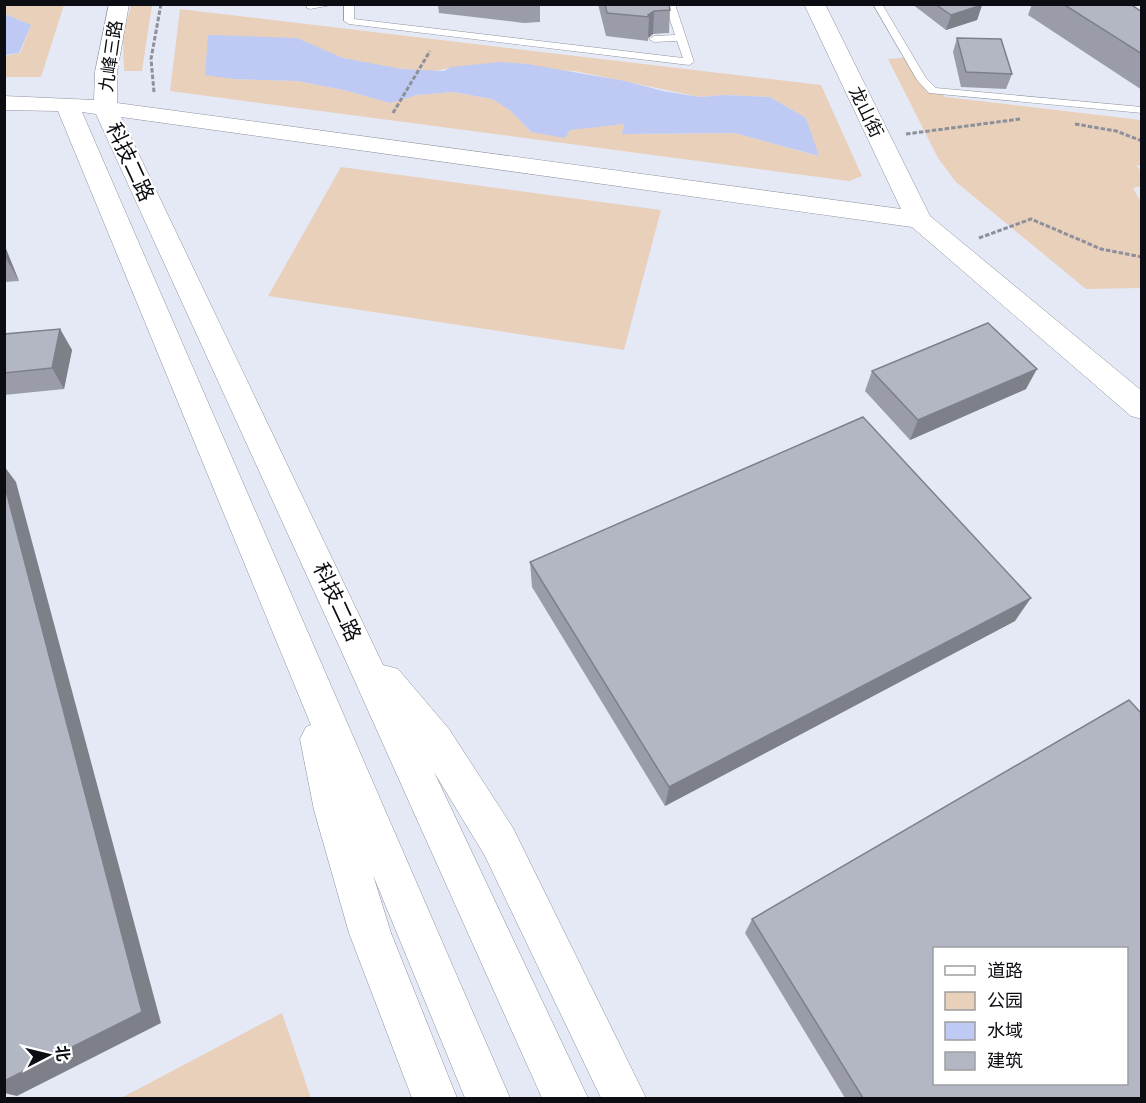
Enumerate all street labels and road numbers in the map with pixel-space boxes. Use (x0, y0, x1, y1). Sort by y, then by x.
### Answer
street label: 九峰三路 (96, 19, 126, 93)
street label: 龙山街 (845, 83, 887, 141)
street label: 科技二路 (101, 119, 159, 205)
street label: 科技二路 (308, 559, 366, 645)

